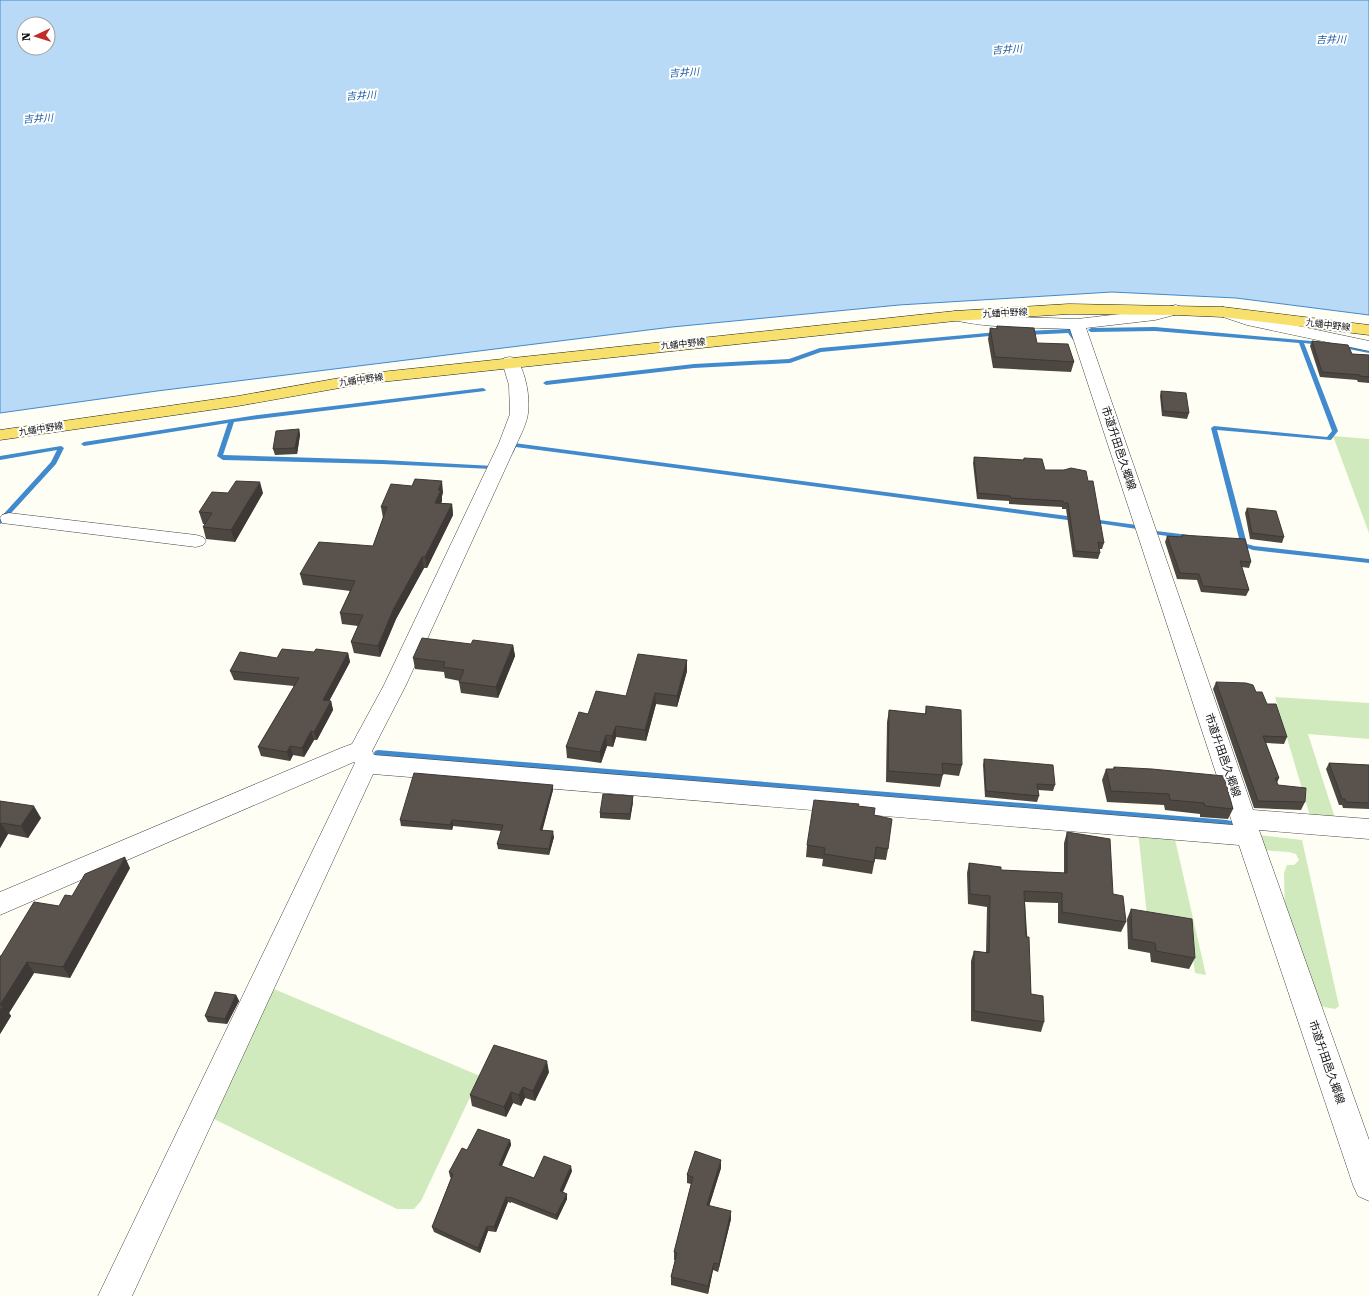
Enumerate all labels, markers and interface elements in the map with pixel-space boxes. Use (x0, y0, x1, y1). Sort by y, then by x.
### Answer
north arrow (16, 16, 56, 56)
text: N (20, 31, 33, 41)
water label: 吉井川 (1316, 34, 1347, 45)
water label: 吉井川 (992, 43, 1023, 56)
water label: 吉井川 (669, 66, 700, 79)
water label: 吉井川 (346, 89, 377, 102)
water label: 吉井川 (23, 112, 54, 125)
street label: 九蟠中野線 (982, 307, 1029, 319)
street label: 九蟠中野線 (1305, 317, 1352, 333)
street label: 九蟠中野線 (660, 337, 707, 351)
street label: 九蟠中野線 (338, 372, 385, 388)
street label: 市道升田邑久郷線 (1099, 404, 1138, 492)
street label: 九蟠中野線 (18, 420, 65, 437)
street label: 市道升田邑久郷線 (1202, 711, 1243, 799)
street label: 市道升田邑久郷線 (1306, 1018, 1347, 1106)

